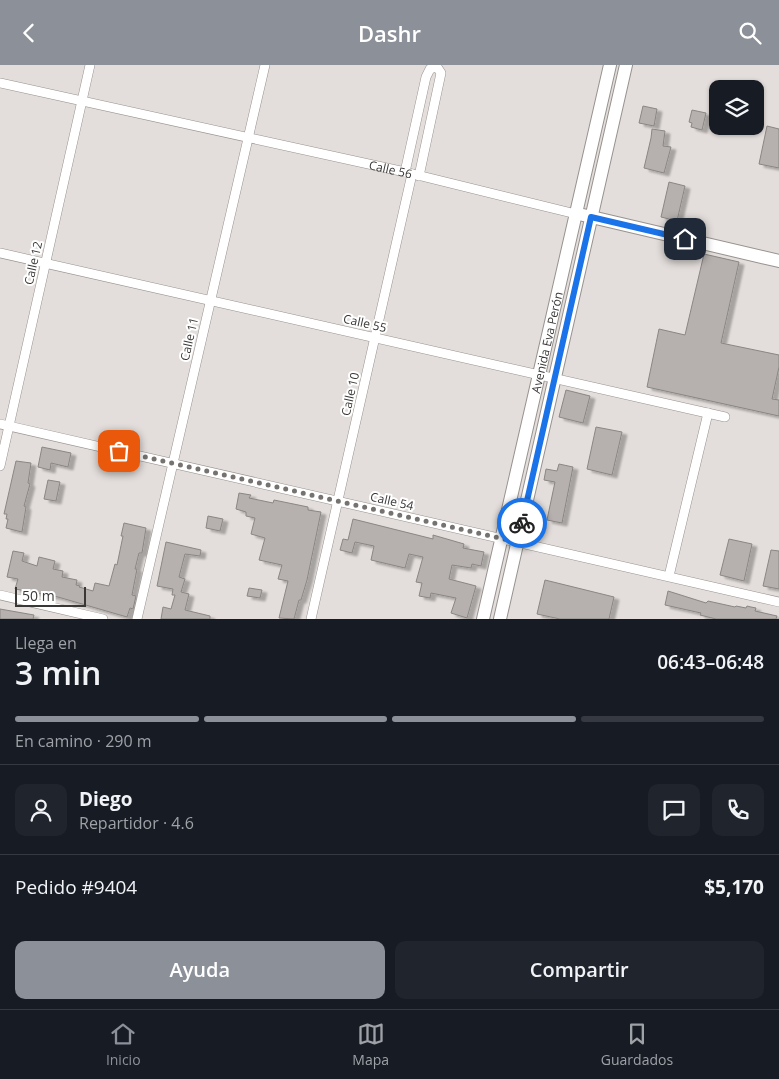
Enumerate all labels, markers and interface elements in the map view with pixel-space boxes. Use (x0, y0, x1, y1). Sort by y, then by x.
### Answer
text: Dashr (358, 18, 421, 48)
icon: back (15, 19, 43, 47)
icon: search (736, 19, 764, 47)
map controls (709, 80, 764, 135)
button: layers (709, 80, 764, 135)
street label: Calle 56 (367, 156, 414, 182)
pin (664, 218, 706, 260)
icon: home (671, 225, 699, 253)
street label: Calle 12 (20, 240, 46, 286)
street label: Avenida Eva Perón (527, 290, 566, 395)
street label: Calle 55 (342, 310, 388, 336)
street label: Calle 11 (176, 316, 202, 362)
street label: Calle 10 (337, 371, 363, 417)
pin (98, 430, 140, 472)
icon: bag (105, 437, 133, 465)
street label: Calle 54 (369, 488, 415, 514)
courier (497, 498, 547, 548)
icon: bike (508, 509, 536, 537)
scale bar (15, 584, 86, 607)
text: 50 m (22, 586, 55, 605)
text: Llega en (15, 632, 77, 654)
text: 06:43–06:48 (657, 649, 764, 675)
text: 3 min (15, 651, 101, 694)
text: En camino · 290 m (15, 730, 152, 752)
button: person (15, 784, 67, 836)
button: chat (648, 784, 700, 836)
button: phone (712, 784, 764, 836)
text: Diego (79, 786, 133, 812)
text: Repartidor · 4.6 (79, 812, 194, 834)
text: Pedido #9404 (15, 874, 137, 900)
text: $5,170 (704, 874, 764, 900)
button: Ayuda (15, 941, 385, 999)
button: Compartir (395, 941, 764, 999)
tab: Inicio (106, 1020, 141, 1069)
tab: Mapa (352, 1020, 389, 1069)
tab: Guardados (601, 1020, 673, 1069)

